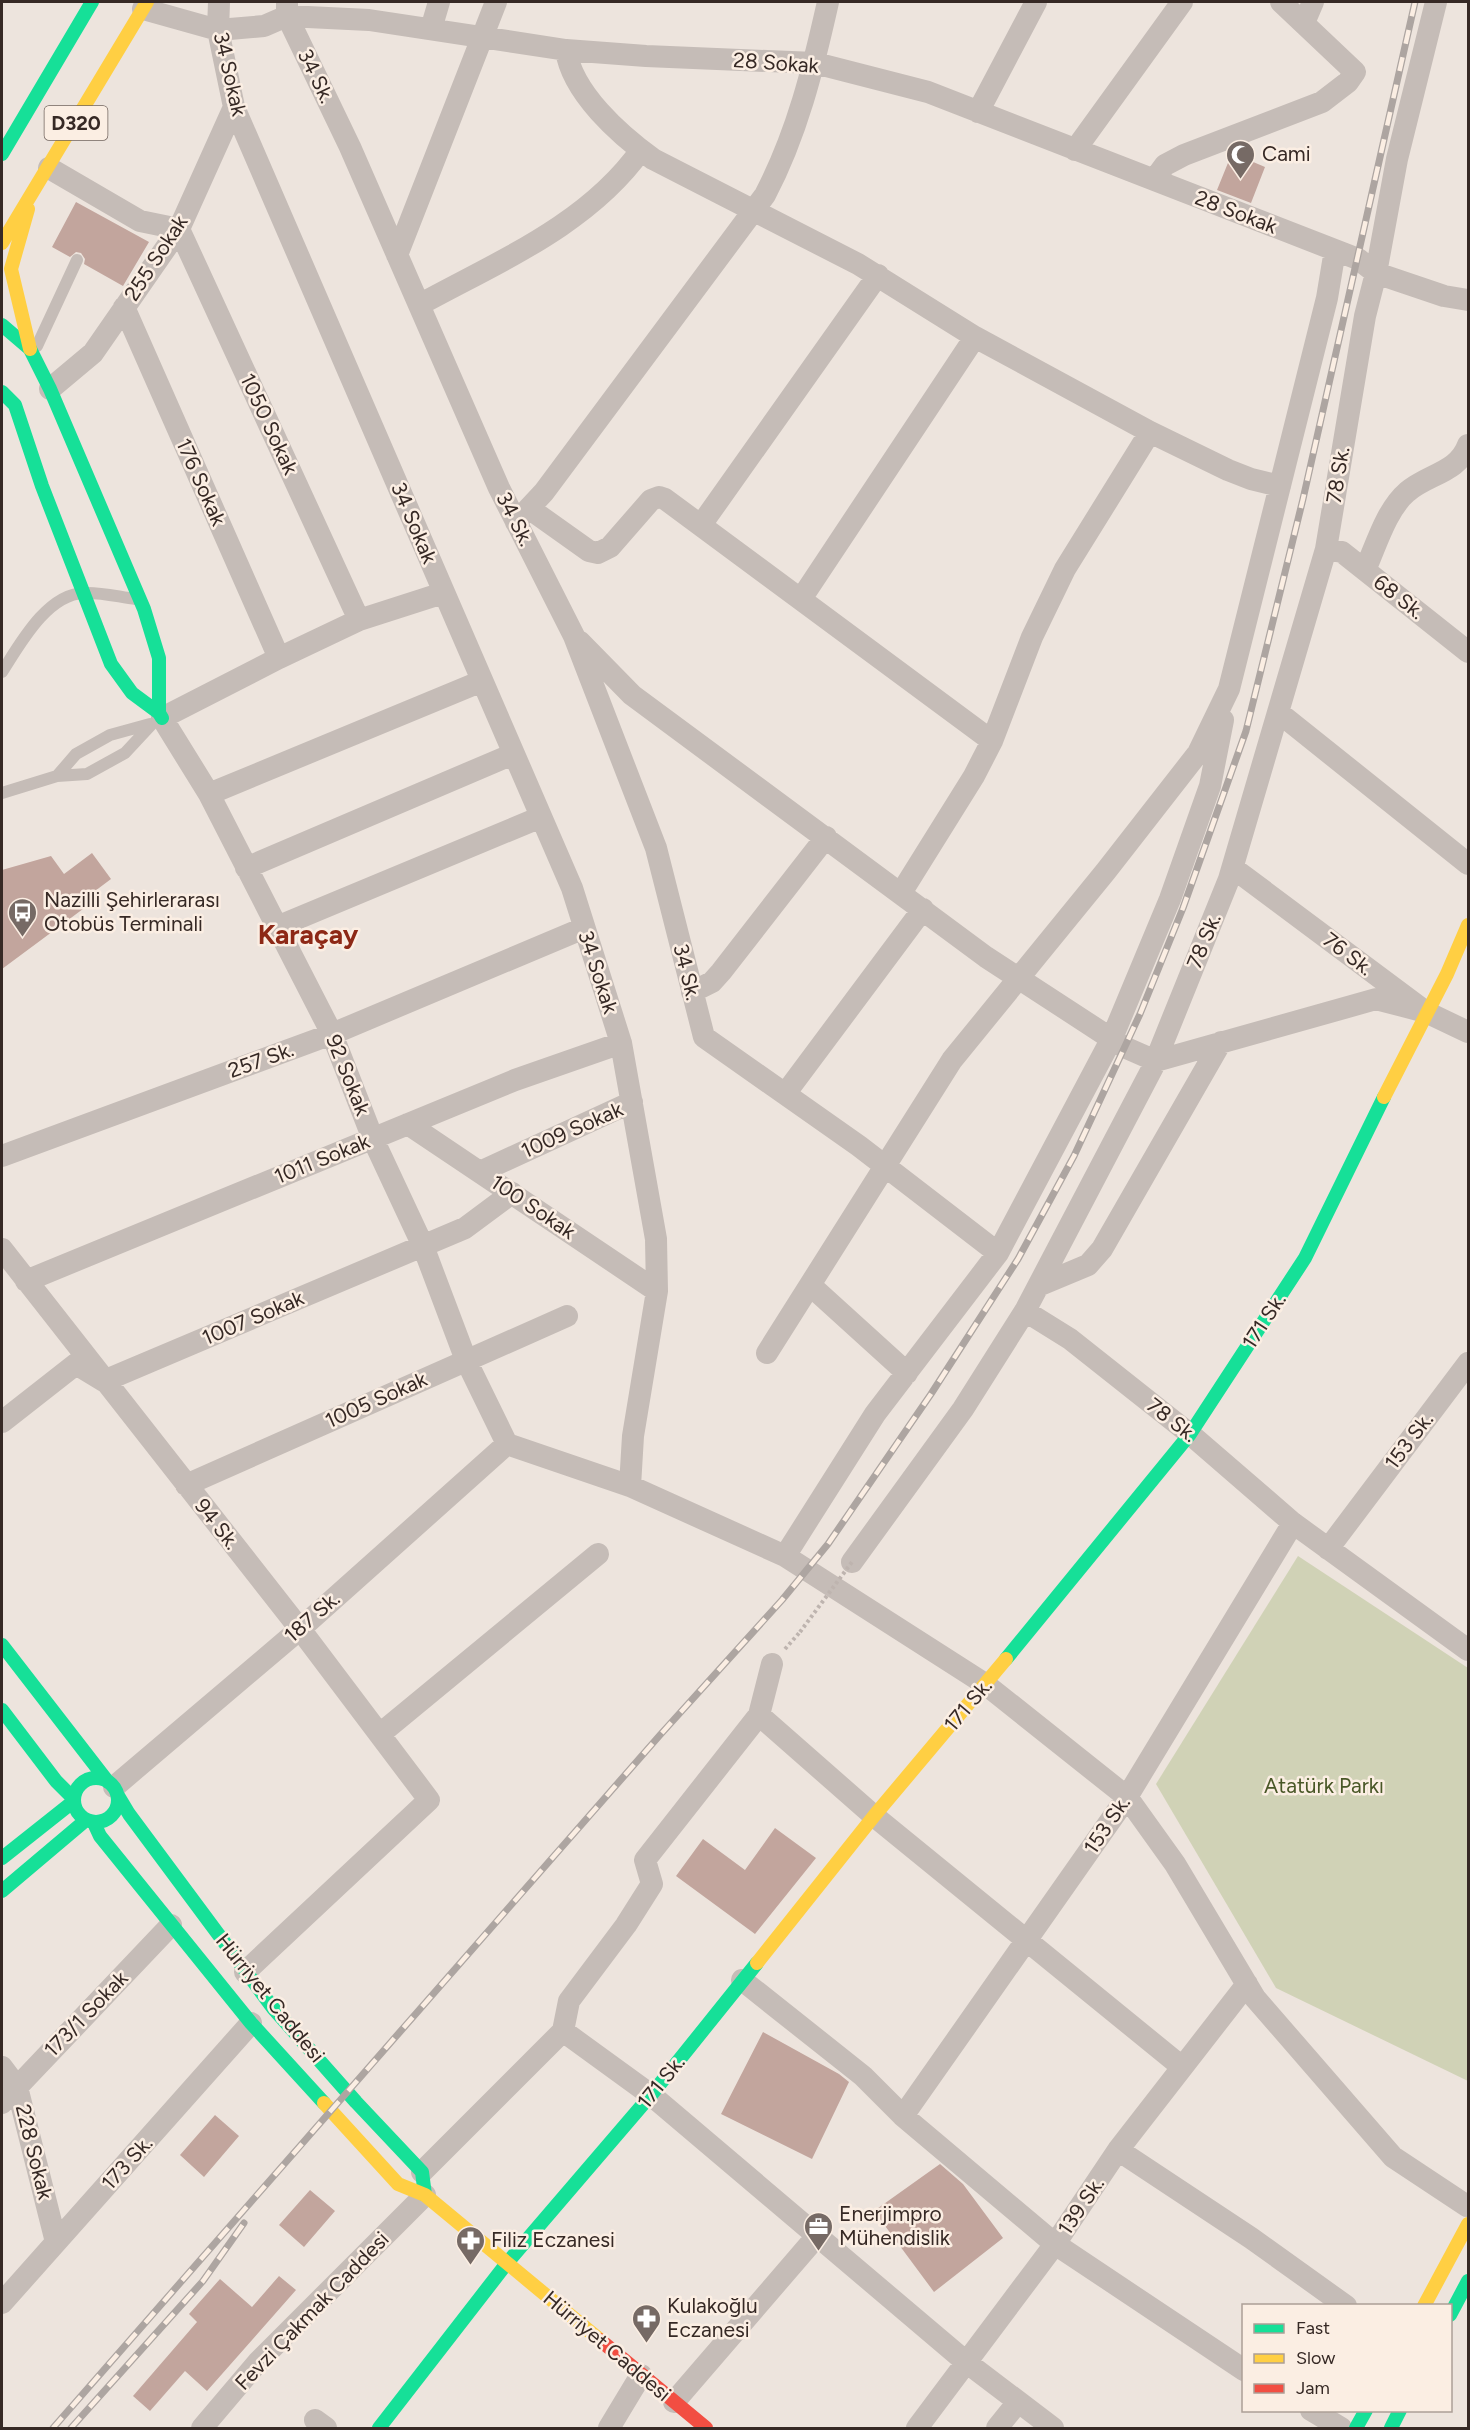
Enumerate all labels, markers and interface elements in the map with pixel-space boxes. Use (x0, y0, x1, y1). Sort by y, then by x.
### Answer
street label: 34 Sokak (209, 29, 252, 119)
street label: 34 Sk. (293, 45, 340, 107)
street label: 28 Sokak (732, 47, 820, 78)
road number: D320 (44, 106, 107, 140)
mosque icon: Cami (1225, 138, 1257, 180)
place label: Cami (1262, 141, 1311, 166)
street label: 28 Sokak (1192, 184, 1281, 239)
street label: 255 Sokak (119, 210, 193, 305)
street label: 1050 Sokak (235, 369, 304, 479)
street label: 176 Sokak (171, 434, 232, 530)
street label: 78 Sk. (1321, 445, 1354, 505)
street label: 34 Sokak (386, 479, 443, 568)
street label: 34 Sk. (491, 488, 540, 550)
street label: 68 Sk. (1369, 569, 1430, 624)
place label: Nazilli Şehirlerarası Otobüs Terminali (44, 887, 220, 936)
bus stop icon: Nazilli Şehirlerarası Otobüs Terminali (7, 896, 39, 938)
street label: 78 Sk. (1181, 910, 1226, 972)
district label: Karaçay (258, 918, 359, 951)
street label: 34 Sokak (573, 927, 624, 1017)
street label: 76 Sk. (1318, 927, 1378, 980)
street label: 34 Sk. (668, 941, 707, 1003)
street label: 92 Sokak (321, 1031, 376, 1120)
street label: 257 Sk. (225, 1036, 297, 1083)
street label: 1009 Sokak (517, 1096, 627, 1163)
street label: 1011 Sokak (270, 1128, 374, 1189)
street label: 100 Sokak (486, 1169, 581, 1244)
street label: 1007 Sokak (198, 1285, 308, 1350)
street label: 171 Sk. (1236, 1288, 1291, 1353)
street label: 1005 Sokak (321, 1366, 431, 1433)
street label: 78 Sk. (1142, 1392, 1202, 1447)
street label: 153 Sk. (1379, 1407, 1438, 1474)
street label: 94 Sk. (190, 1493, 245, 1554)
street label: 187 Sk. (279, 1586, 345, 1648)
street label: 171 Sk. (938, 1673, 997, 1736)
park label: Atatürk Parkı (1264, 1773, 1384, 1798)
street label: 153 Sk. (1078, 1791, 1135, 1859)
street label: Hürriyet Caddesi (211, 1928, 330, 2067)
street label: 173/1 Sokak (39, 1965, 133, 2062)
street label: 171 Sk. (632, 2050, 690, 2113)
street label: 228 Sokak (11, 2102, 59, 2203)
street label: 173 Sk. (96, 2131, 157, 2195)
street label: 139 Sk. (1052, 2172, 1109, 2239)
place label: Enerjimpro Mühendislik (839, 2201, 951, 2250)
office icon: Enerjimpro Mühendislik (802, 2210, 834, 2252)
pharmacy icon: Filiz Eczanesi (454, 2224, 486, 2266)
street label: Fevzi Çakmak Caddesi (230, 2226, 394, 2395)
place label: Filiz Eczanesi (491, 2227, 615, 2252)
street label: Hürriyet Caddesi (539, 2285, 676, 2406)
place label: Kulakoğlu Eczanesi (667, 2293, 758, 2342)
pharmacy icon: Kulakoğlu Eczanesi (630, 2302, 662, 2344)
legend (1242, 2304, 1452, 2412)
text: Fast (1296, 2317, 1330, 2339)
text: Slow (1296, 2347, 1335, 2369)
text: Jam (1296, 2377, 1330, 2399)

